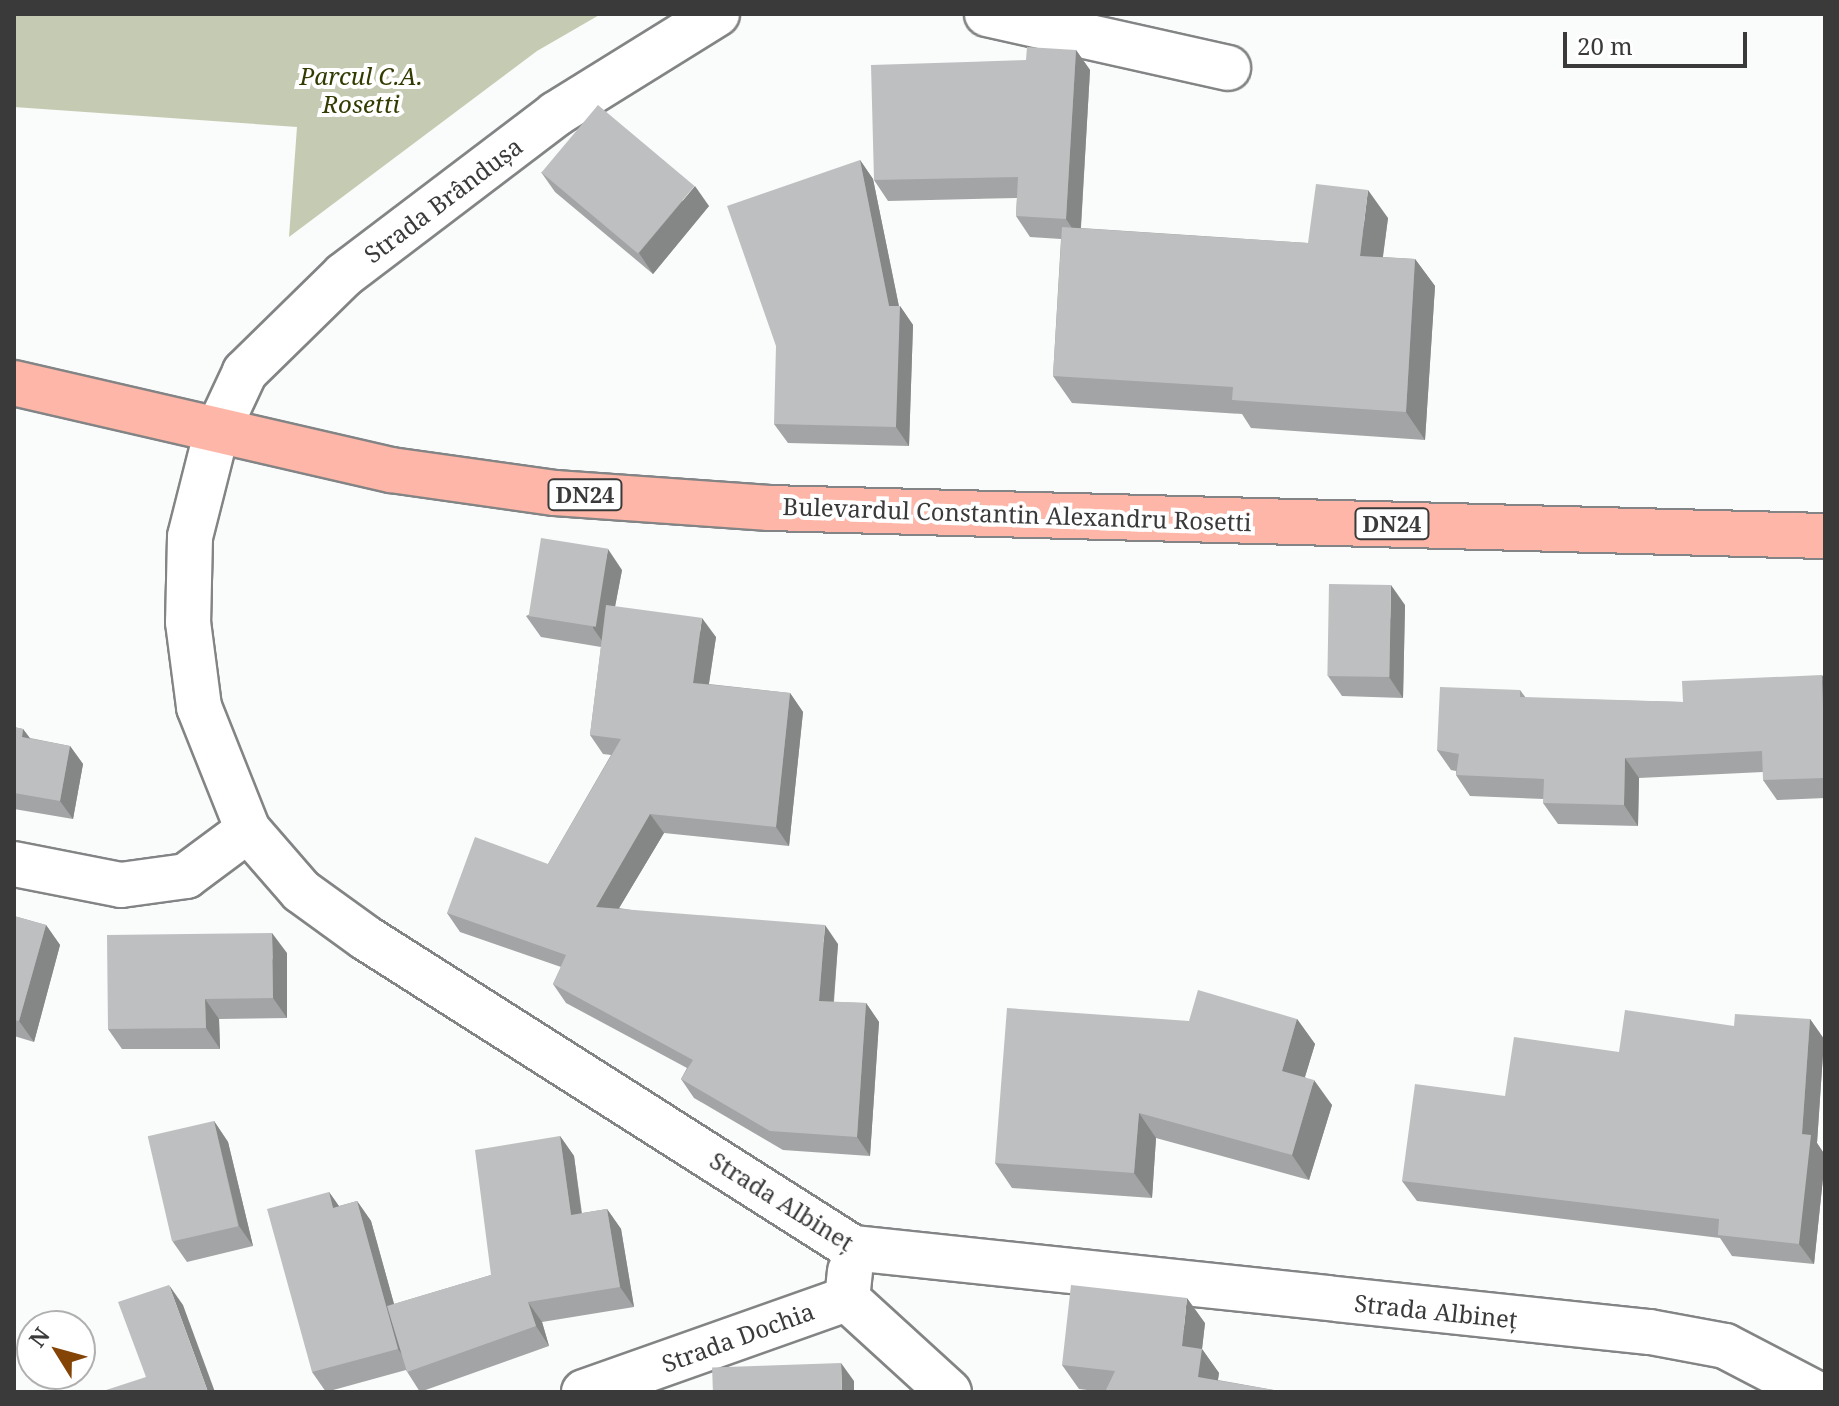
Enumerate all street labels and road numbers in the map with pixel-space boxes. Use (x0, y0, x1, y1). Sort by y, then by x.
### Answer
street label: Strada Brândușa (358, 131, 528, 269)
road number: DN24 (547, 477, 623, 513)
street label: Bulevardul Constantin Alexandru Rosetti (782, 491, 1252, 537)
road number: DN24 (1354, 506, 1430, 542)
street label: Strada Albineț (705, 1145, 859, 1257)
street label: Strada Albineț (1353, 1288, 1519, 1334)
street label: Strada Dochia (658, 1296, 818, 1378)

